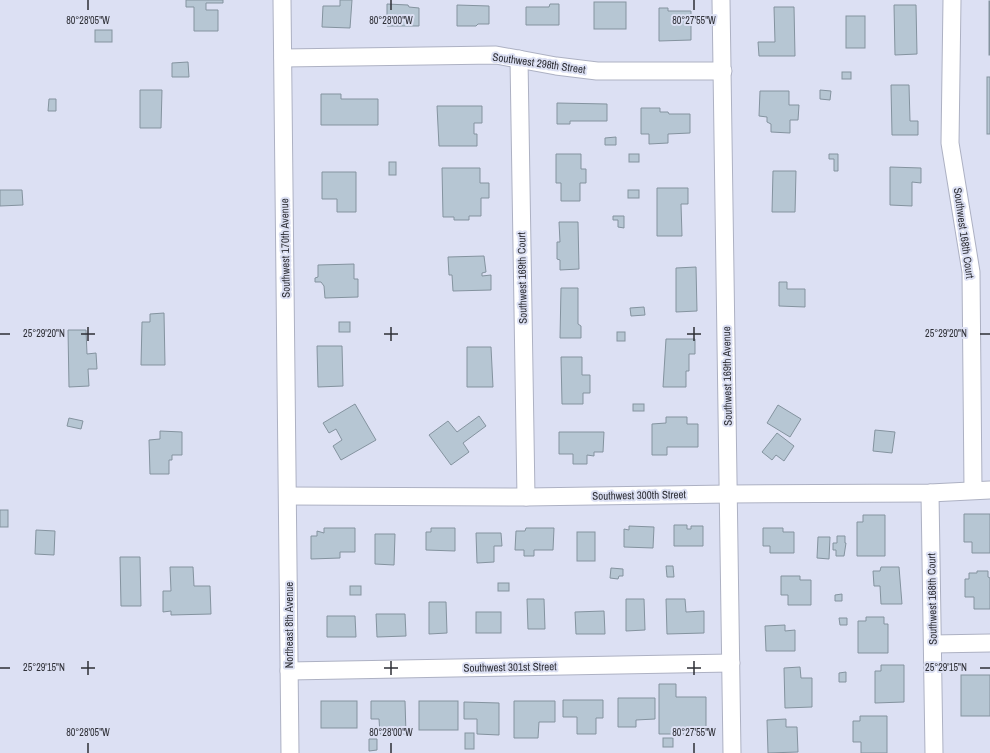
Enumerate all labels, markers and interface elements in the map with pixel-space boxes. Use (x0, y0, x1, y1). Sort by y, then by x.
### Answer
text: 80°28'05"W (66, 14, 110, 27)
text: 80°28'00"W (369, 14, 413, 27)
text: 80°27'55"W (672, 14, 716, 27)
street label: Southwest 298th Street (492, 50, 587, 77)
street label: Southwest 168th Court (951, 187, 977, 280)
street label: Southwest 170th Avenue (277, 198, 293, 298)
street label: Southwest 169th Court (514, 232, 530, 324)
street label: Southwest 169th Avenue (719, 326, 735, 426)
text: 25°29'20"N (23, 327, 65, 340)
text: 25°29'20"N (925, 327, 967, 340)
street label: Southwest 300th Street (592, 487, 686, 503)
street label: Southwest 168th Court (924, 553, 940, 645)
street label: Northeast 8th Avenue (282, 582, 296, 668)
street label: Southwest 301st Street (463, 659, 557, 675)
text: 25°29'15"N (23, 661, 65, 674)
text: 25°29'15"N (925, 661, 967, 674)
text: 80°28'05"W (66, 726, 110, 739)
text: 80°28'00"W (369, 726, 413, 739)
text: 80°27'55"W (672, 726, 716, 739)

